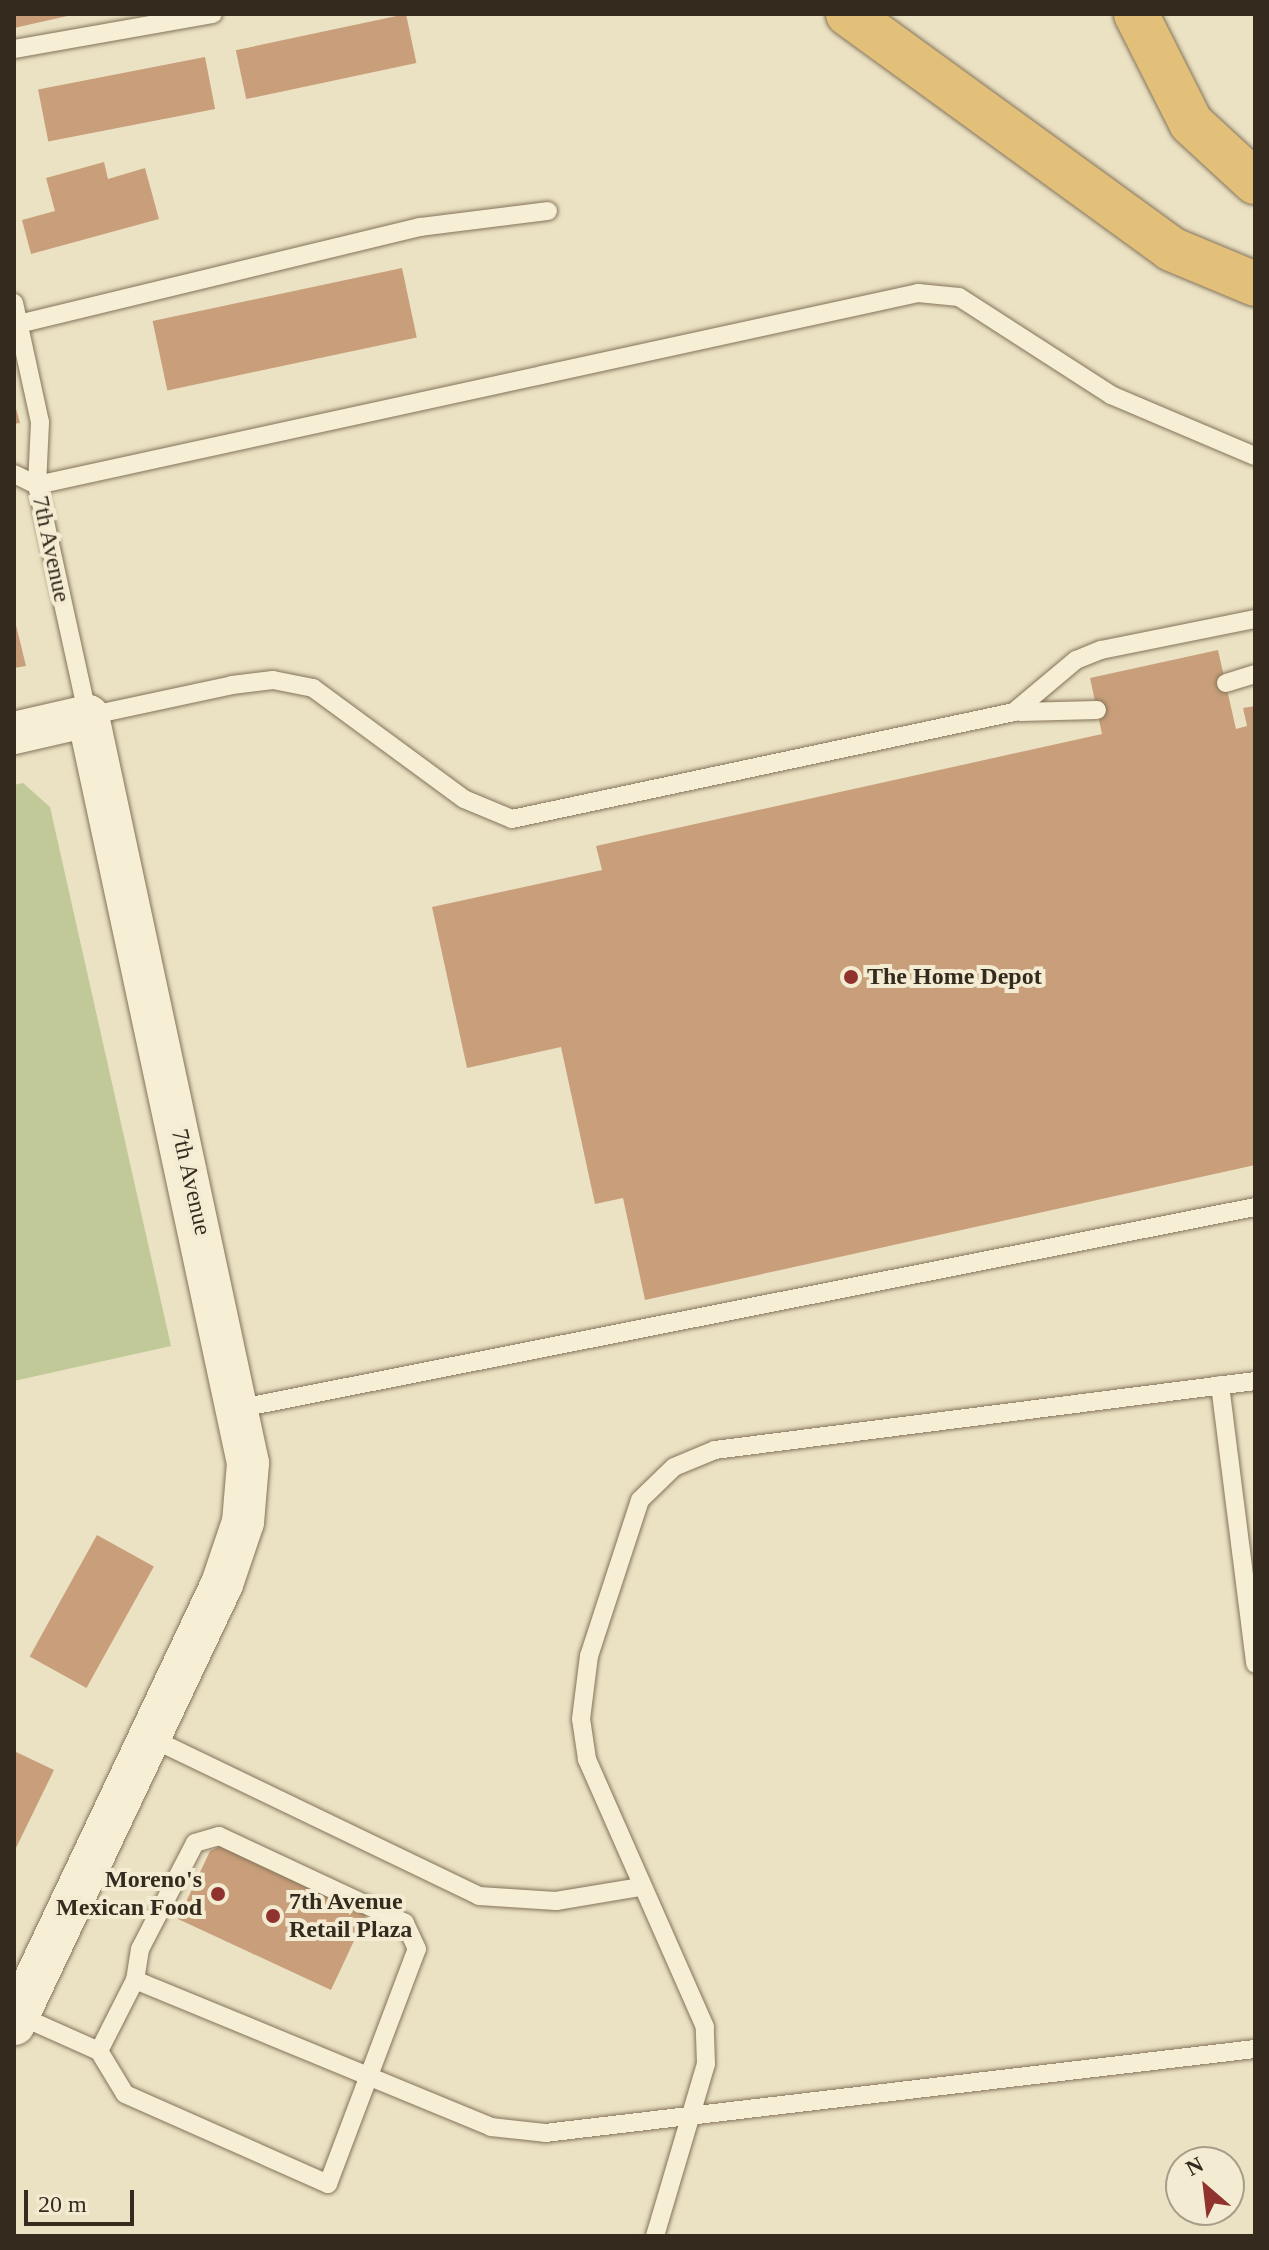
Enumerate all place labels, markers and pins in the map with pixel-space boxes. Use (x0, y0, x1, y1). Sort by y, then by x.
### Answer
place label: The Home Depot (867, 963, 1042, 991)
marker: The Home Depot (842, 968, 860, 986)
place label: Moreno's Mexican Food (56, 1866, 202, 1922)
marker: Moreno's Mexican Food (209, 1885, 227, 1903)
place label: 7th Avenue Retail Plaza (289, 1888, 412, 1944)
marker: 7th Avenue Retail Plaza (264, 1907, 282, 1925)

